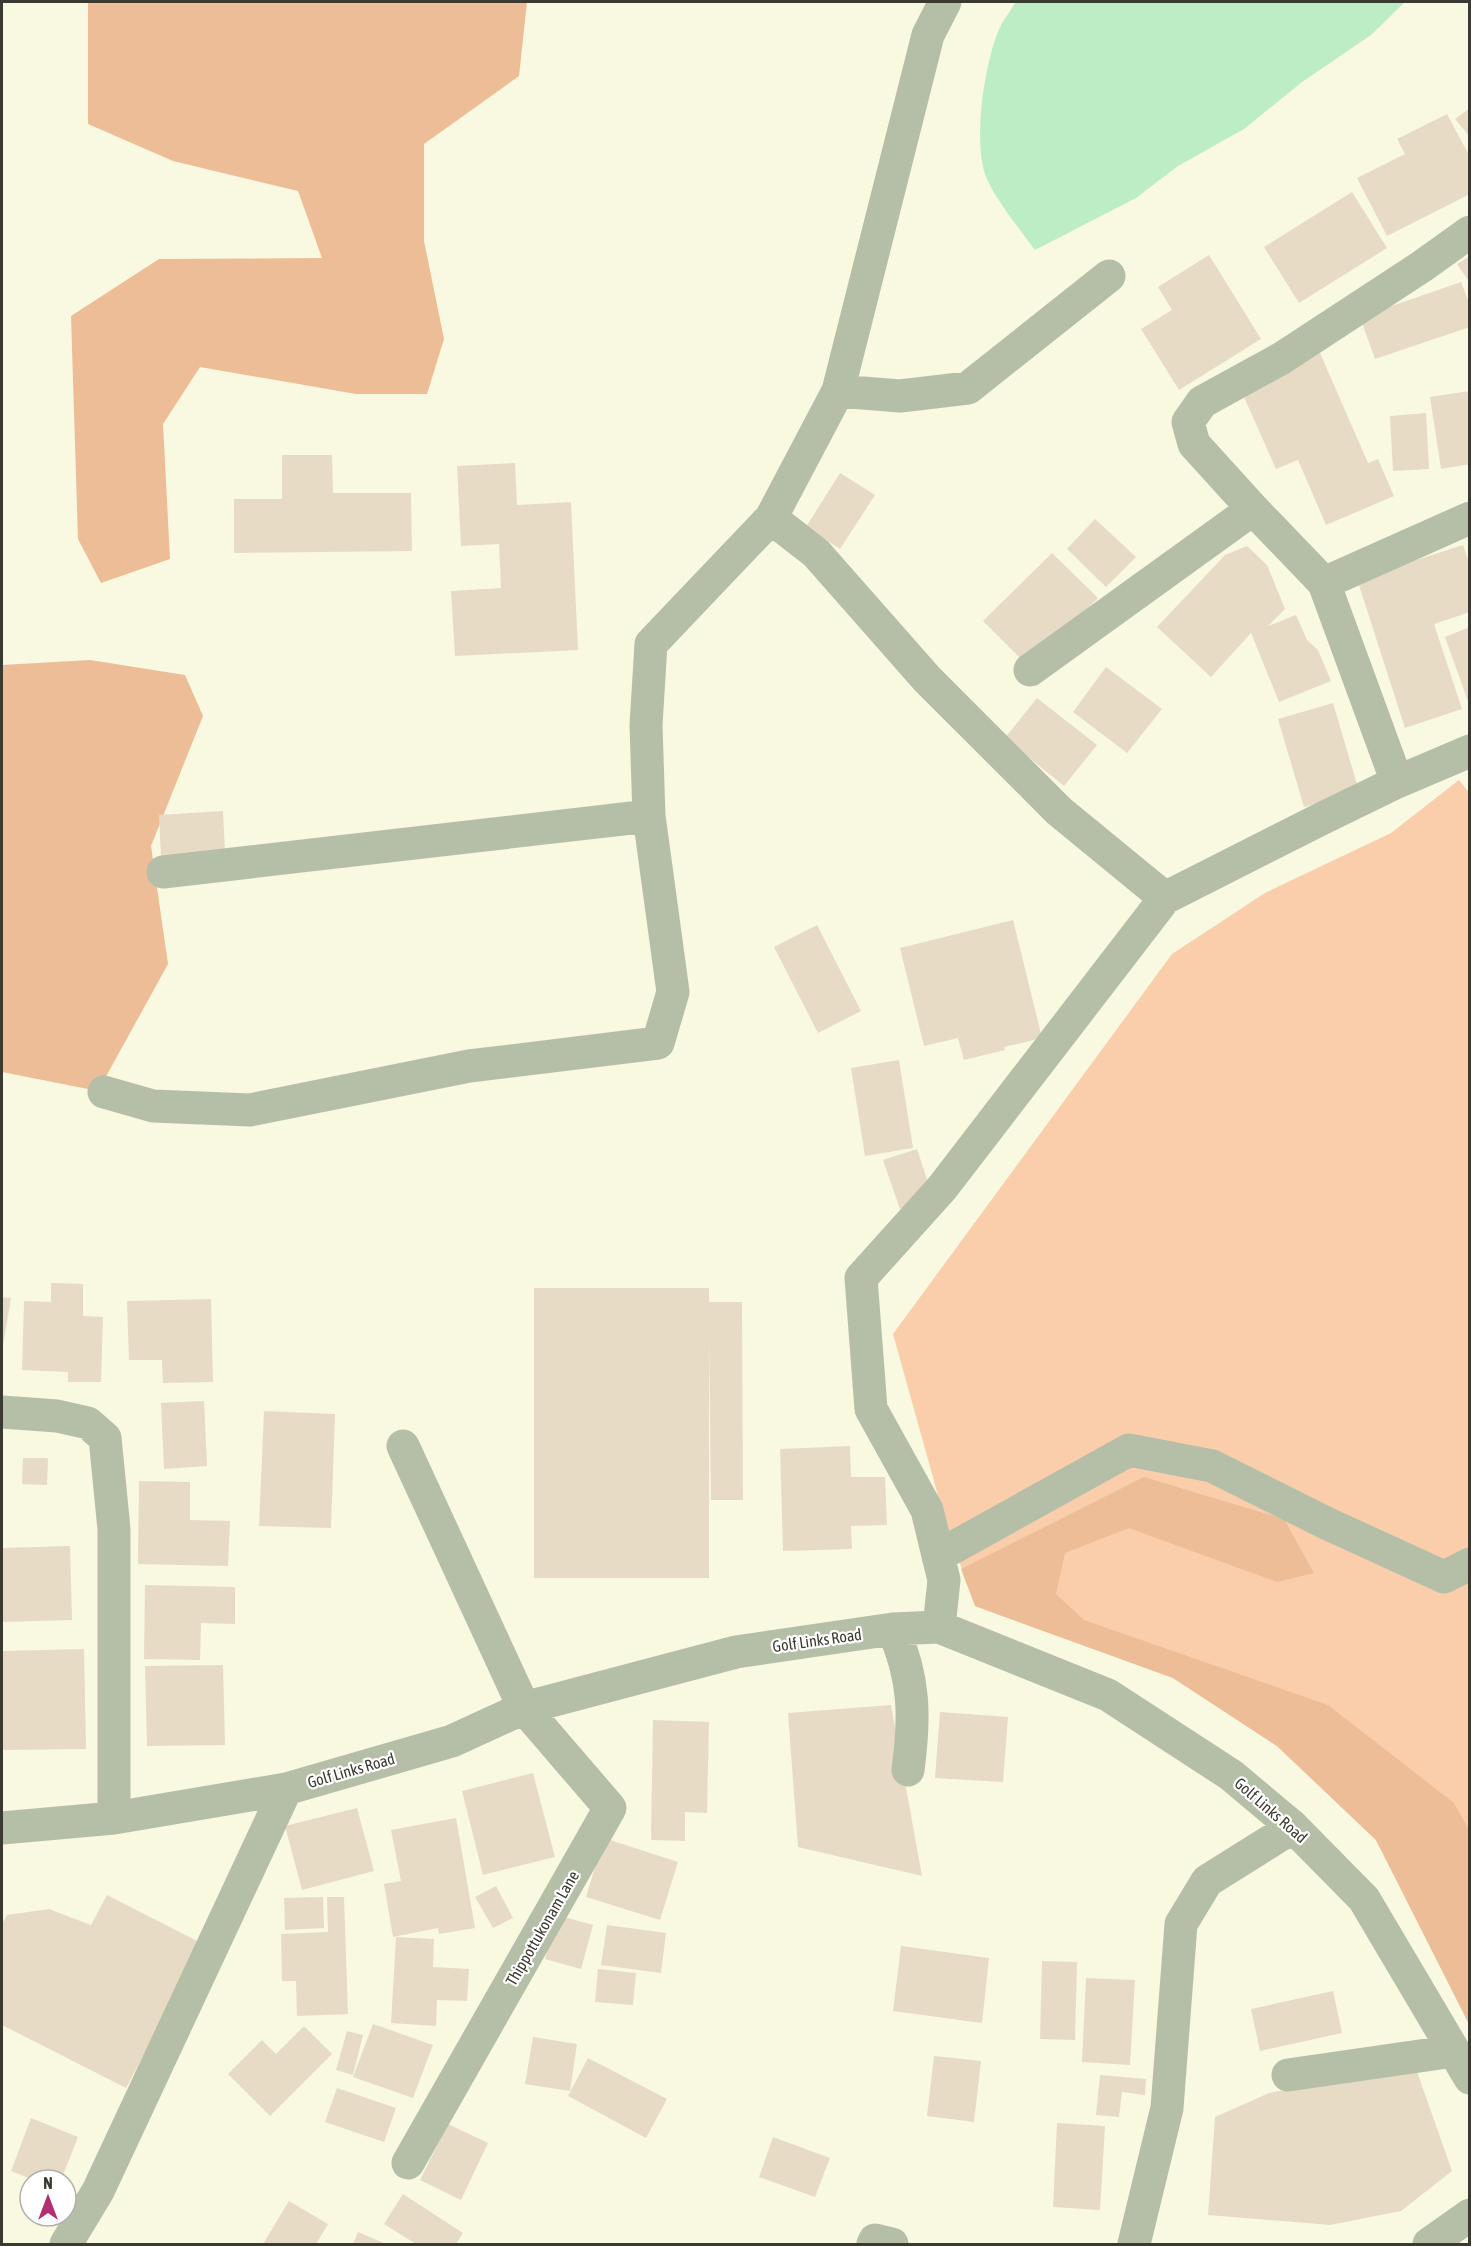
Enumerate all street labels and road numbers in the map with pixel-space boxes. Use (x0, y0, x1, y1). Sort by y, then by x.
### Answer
street label: Golf Links Road (771, 1625, 863, 1655)
street label: Golf Links Road (305, 1749, 397, 1791)
street label: Golf Links Road (1231, 1774, 1311, 1846)
street label: Thippottukonam Lane (502, 1867, 583, 1989)

